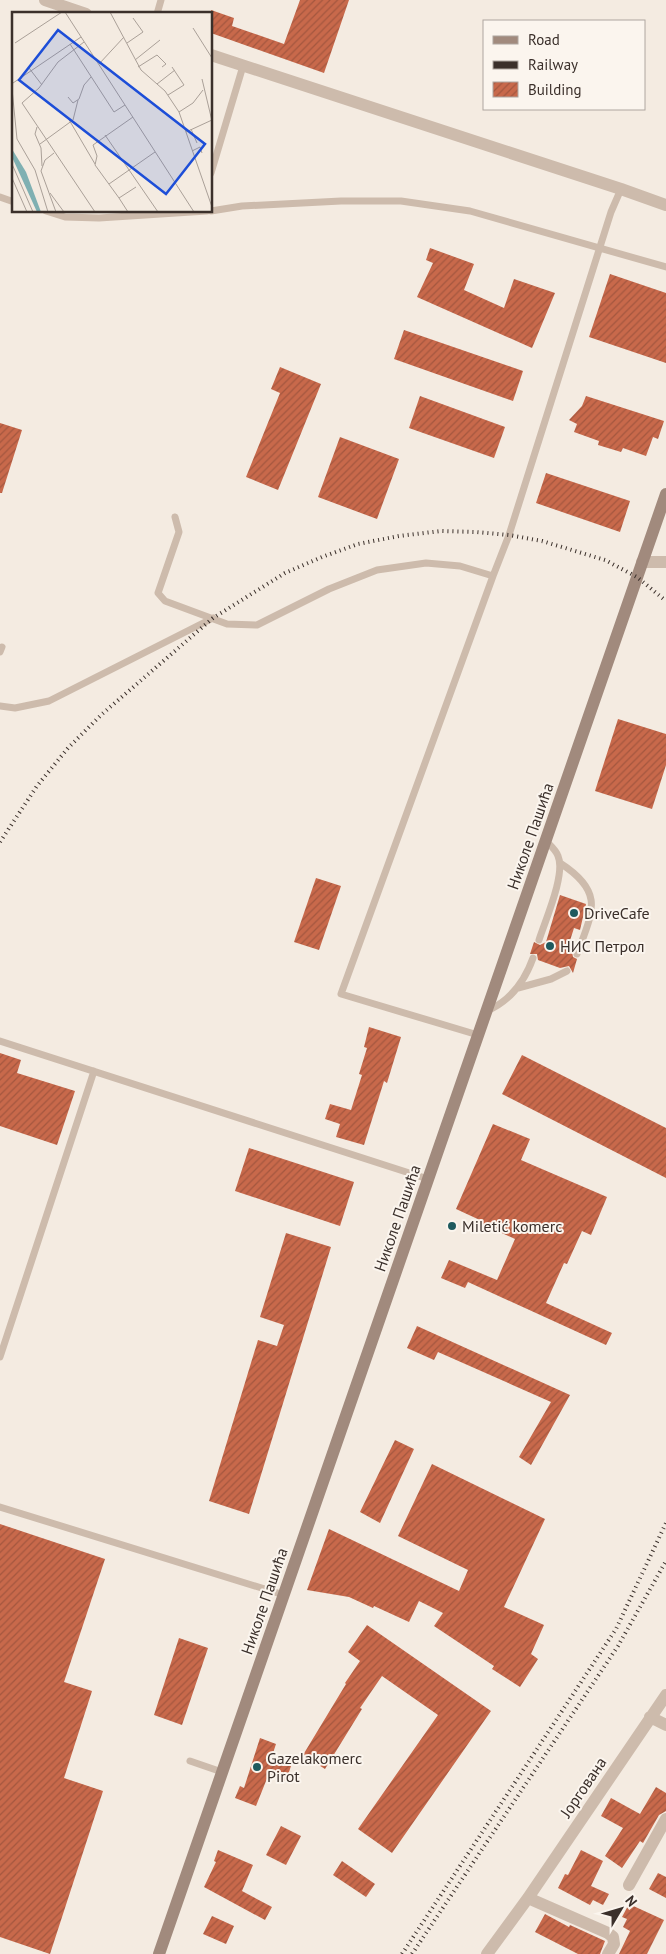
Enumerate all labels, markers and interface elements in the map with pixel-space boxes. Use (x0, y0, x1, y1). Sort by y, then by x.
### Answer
inset map (12, 12, 212, 212)
legend (483, 20, 646, 110)
text: Road (528, 30, 560, 49)
text: Railway (528, 55, 578, 74)
text: Building (528, 80, 582, 99)
street label: Николе Пашића (502, 780, 558, 892)
place label: DriveCafe (584, 903, 650, 923)
marker: DriveCafe (568, 907, 580, 919)
place label: НИС Петрол (560, 936, 645, 956)
marker: НИС Петрол (544, 940, 556, 952)
street label: Николе Пашића (369, 1162, 425, 1274)
place label: Miletić komerc (462, 1216, 562, 1236)
marker: Miletić komerc (446, 1220, 458, 1232)
street label: Николе Пашића (236, 1545, 292, 1657)
place label: Gazelakomerc Pirot (267, 1748, 362, 1786)
street label: Јоргована (555, 1753, 610, 1822)
marker: Gazelakomerc Pirot (251, 1761, 263, 1773)
north arrow (596, 1884, 646, 1934)
text: N (621, 1892, 641, 1910)

